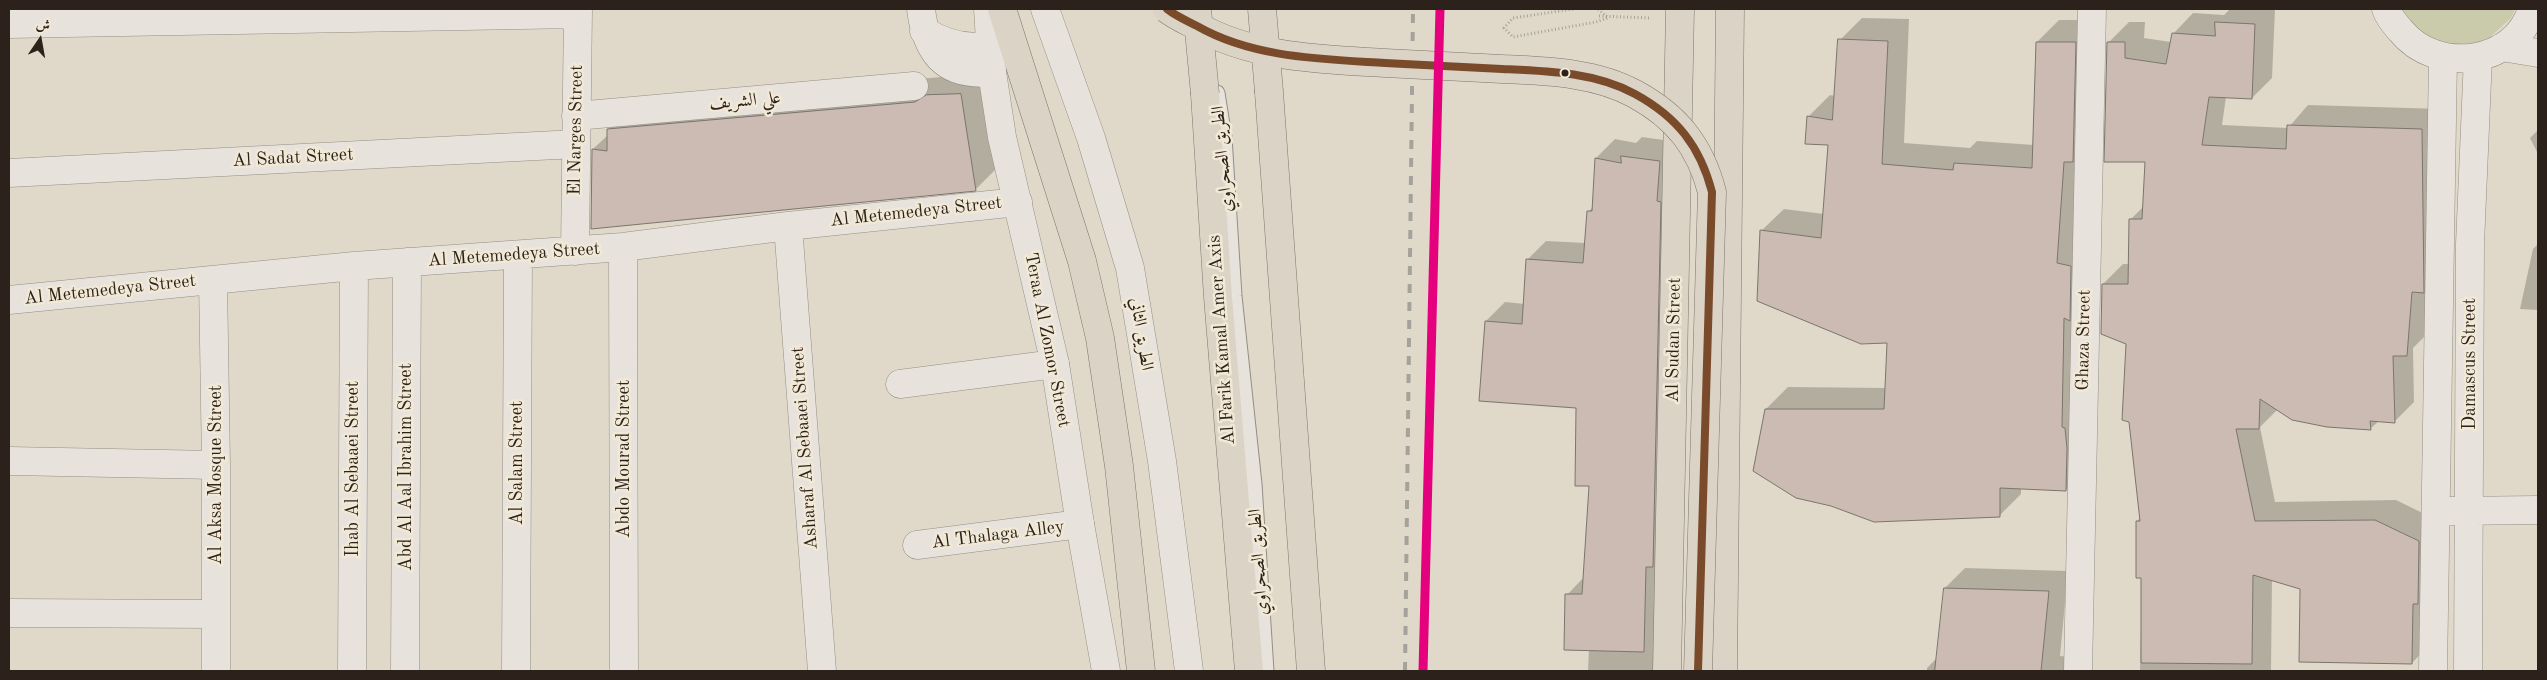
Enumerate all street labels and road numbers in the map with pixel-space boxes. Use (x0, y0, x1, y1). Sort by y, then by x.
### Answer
street label: El Narges Street (564, 64, 588, 196)
street label: علي الشريف (708, 87, 782, 115)
street label: الطريق الصحراوي (1208, 105, 1238, 213)
street label: Al Sadat Street (232, 144, 354, 172)
street label: Al Metemedeya Street (829, 192, 1003, 232)
street label: Al Farik Kamal Amer Axis (1204, 234, 1240, 446)
street label: Al Metemedeya Street (427, 238, 601, 272)
street label: Teraa Al Zomor Street (1019, 251, 1075, 429)
street label: Al Metemedeya Street (23, 270, 197, 310)
street label: Al Sudan Street (1662, 277, 1686, 403)
street label: Ghaza Street (2072, 289, 2096, 391)
street label: الطريق الثاني (1125, 296, 1157, 372)
street label: Damascus Street (2459, 298, 2481, 430)
street label: Asharaf Al Sebaaei Street (787, 346, 823, 550)
street label: Abd Al Aal Ibrahim Street (395, 363, 417, 571)
street label: Abdo Mourad Street (613, 380, 635, 538)
street label: Ihab Al Sebaaei Street (342, 381, 364, 557)
street label: Al Aksa Mosque Street (205, 385, 227, 565)
street label: Al Salam Street (506, 401, 528, 525)
street label: الطريق الصحراوي (1245, 508, 1273, 616)
street label: Al Thalaga Alley (930, 516, 1066, 554)

